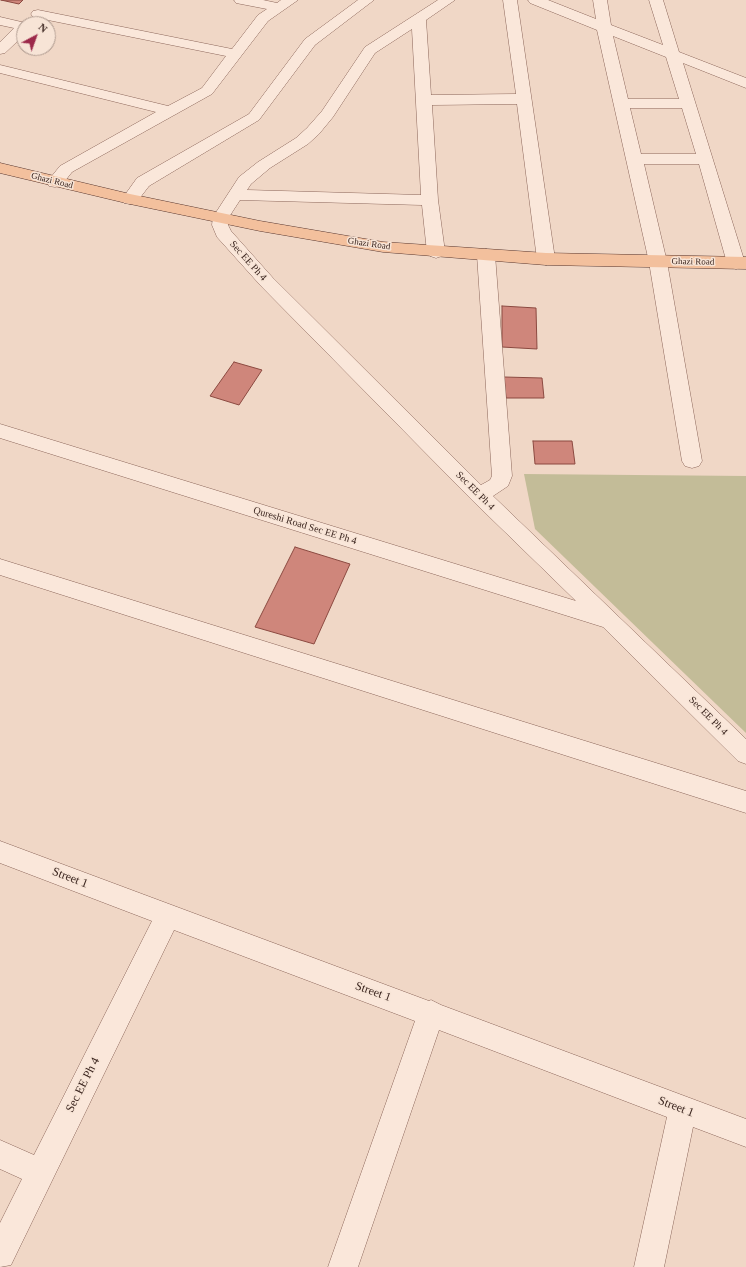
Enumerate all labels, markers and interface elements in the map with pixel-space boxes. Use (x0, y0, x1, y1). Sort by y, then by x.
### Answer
north arrow (16, 16, 56, 56)
text: N (36, 21, 50, 35)
street label: Ghazi Road (30, 171, 74, 191)
street label: Ghazi Road (347, 236, 391, 252)
street label: Sec EE Ph 4 (227, 239, 269, 283)
street label: Ghazi Road (672, 256, 714, 268)
street label: Sec EE Ph 4 (453, 469, 497, 513)
street label: Qureshi Road Sec EE Ph 4 (252, 505, 358, 547)
street label: Sec EE Ph 4 (686, 694, 730, 738)
street label: Street 1 (50, 865, 90, 891)
street label: Street 1 (353, 979, 393, 1005)
street label: Sec EE Ph 4 (63, 1055, 103, 1115)
street label: Street 1 (656, 1094, 696, 1120)

